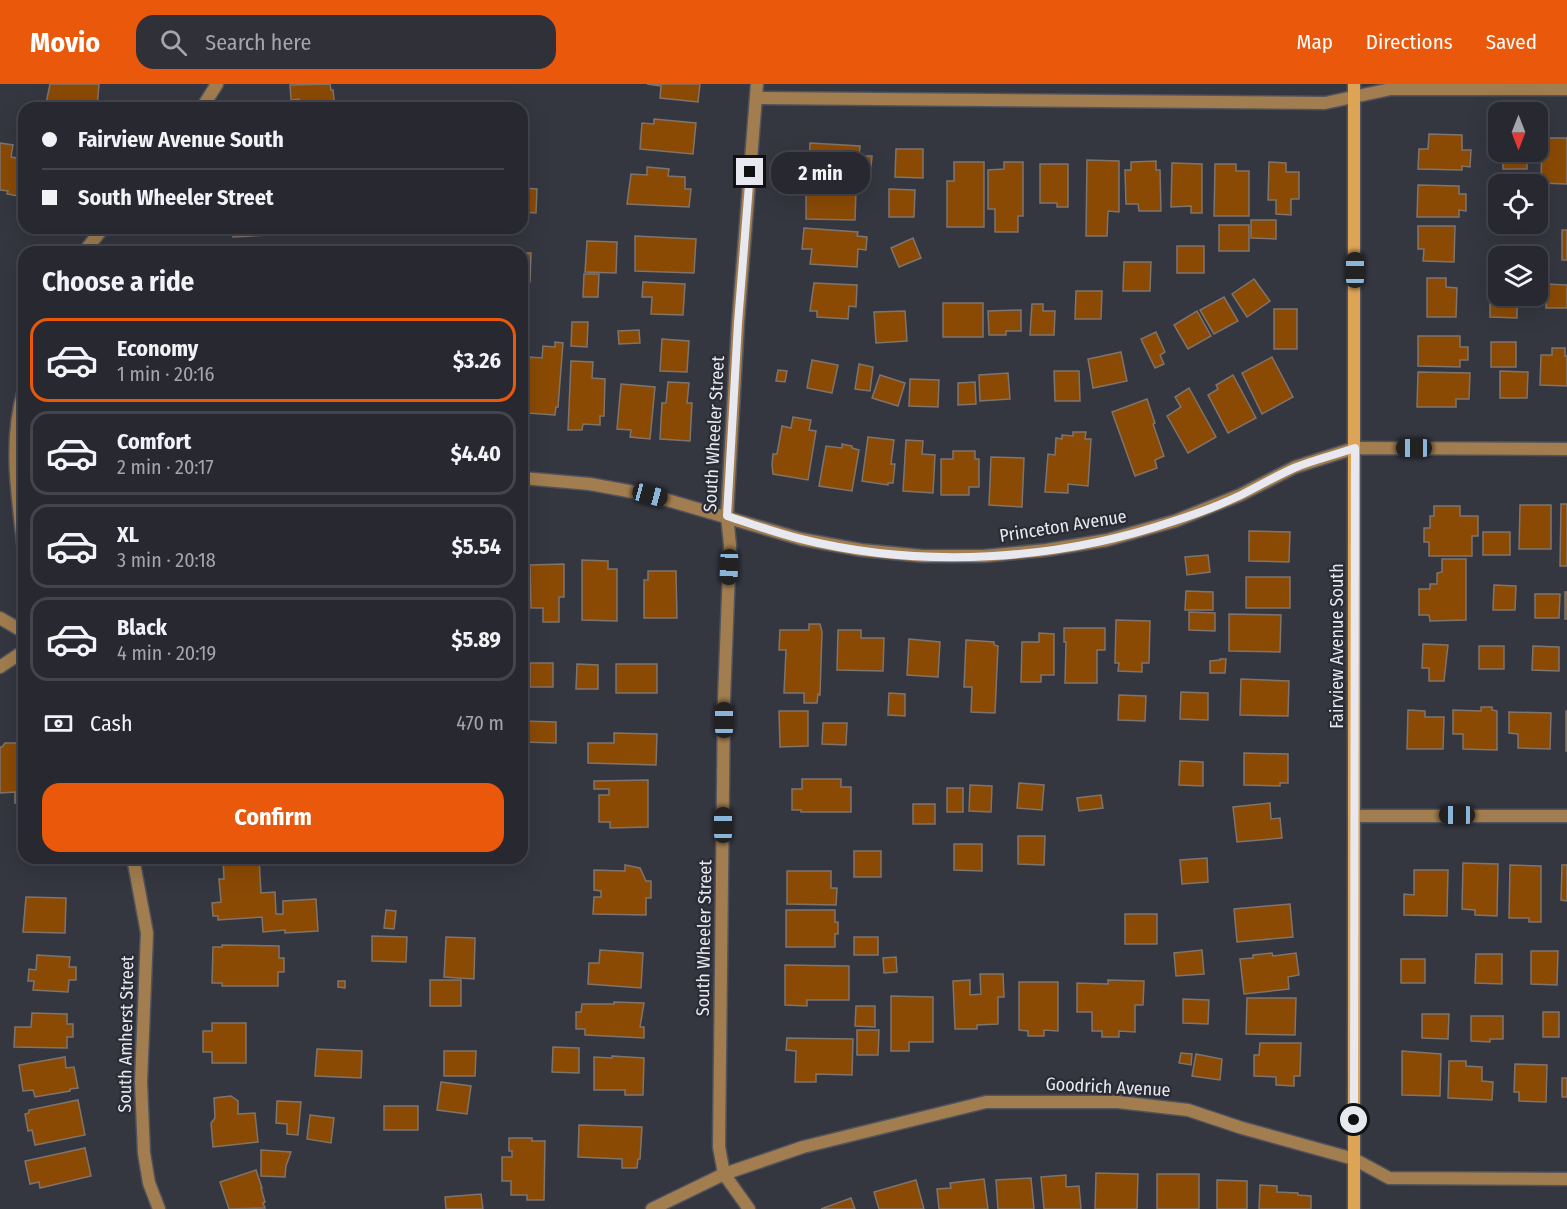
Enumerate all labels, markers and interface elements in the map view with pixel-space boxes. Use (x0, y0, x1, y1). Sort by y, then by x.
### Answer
search box (136, 15, 556, 69)
text: Movio (30, 26, 100, 59)
icon: search (157, 26, 190, 59)
text: Search here (205, 29, 311, 56)
text: Map (1296, 29, 1333, 55)
text: Directions (1366, 29, 1453, 55)
text: Saved (1486, 29, 1537, 55)
north arrow (1488, 102, 1548, 162)
map controls (1488, 102, 1548, 306)
text: Fairview Avenue South (78, 126, 284, 153)
callout: 2 min (771, 151, 870, 193)
route end (736, 158, 763, 185)
text: 2 min (798, 161, 843, 185)
button: locate (1488, 174, 1548, 234)
text: South Wheeler Street (78, 184, 274, 211)
button: layers (1488, 246, 1548, 306)
car (1346, 252, 1364, 288)
text: Choose a ride (42, 266, 194, 298)
icon: car (45, 333, 99, 387)
text: Economy (117, 335, 198, 362)
text: $3.26 (453, 347, 501, 374)
street label: South Wheeler Street (699, 355, 729, 513)
text: 1 min · 20:16 (117, 362, 214, 386)
icon: car (45, 426, 99, 480)
text: Comfort (117, 428, 191, 455)
car (1396, 439, 1432, 457)
text: $4.40 (451, 440, 501, 467)
text: 2 min · 20:17 (117, 455, 214, 479)
car (630, 482, 670, 508)
street label: Princeton Avenue (998, 505, 1128, 547)
icon: car (45, 519, 99, 573)
text: XL (117, 521, 139, 548)
text: $5.54 (452, 533, 501, 560)
text: 3 min · 20:18 (117, 548, 216, 572)
car (719, 549, 739, 585)
street label: Fairview Avenue South (1326, 563, 1348, 729)
icon: car (45, 612, 99, 666)
text: Black (117, 614, 167, 641)
text: $5.89 (451, 626, 501, 653)
text: 4 min · 20:19 (117, 641, 216, 665)
car (715, 702, 733, 738)
icon: cash (42, 707, 75, 740)
text: Cash (90, 710, 133, 737)
text: 470 m (456, 711, 504, 735)
button: Confirm (42, 783, 504, 852)
car (1439, 806, 1475, 824)
car (714, 807, 732, 843)
street label: South Wheeler Street (692, 859, 716, 1016)
street label: South Amherst Street (114, 955, 138, 1113)
street label: Goodrich Avenue (1045, 1073, 1171, 1101)
route start (1340, 1106, 1367, 1133)

